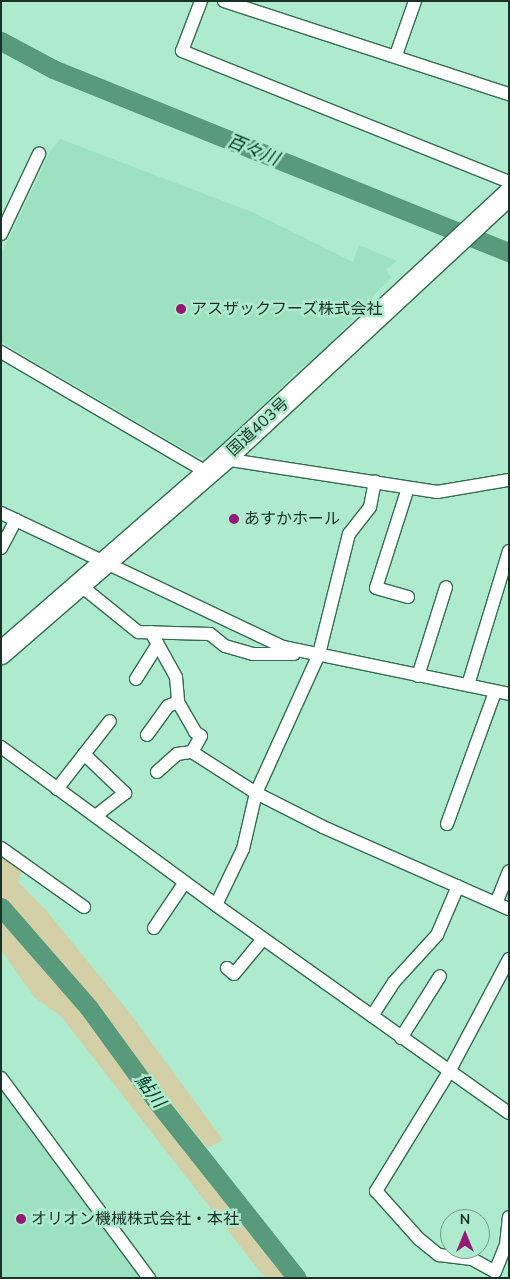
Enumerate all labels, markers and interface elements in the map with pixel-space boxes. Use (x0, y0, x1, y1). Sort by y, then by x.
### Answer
water label: 百々川 (224, 130, 282, 170)
place label: アスザックフーズ株式会社 (191, 299, 383, 319)
marker: アスザックフーズ株式会社 (175, 303, 187, 315)
street label: 国道403号 (223, 394, 293, 460)
place label: あすかホール (244, 509, 340, 529)
marker: あすかホール (228, 513, 240, 525)
water label: 鮎川 (131, 1070, 169, 1112)
place label: オリオン機械株式会社・本社 (31, 1209, 239, 1229)
north arrow (440, 1209, 490, 1259)
text: N (460, 1210, 470, 1229)
marker: オリオン機械株式会社・本社 (15, 1213, 27, 1225)

